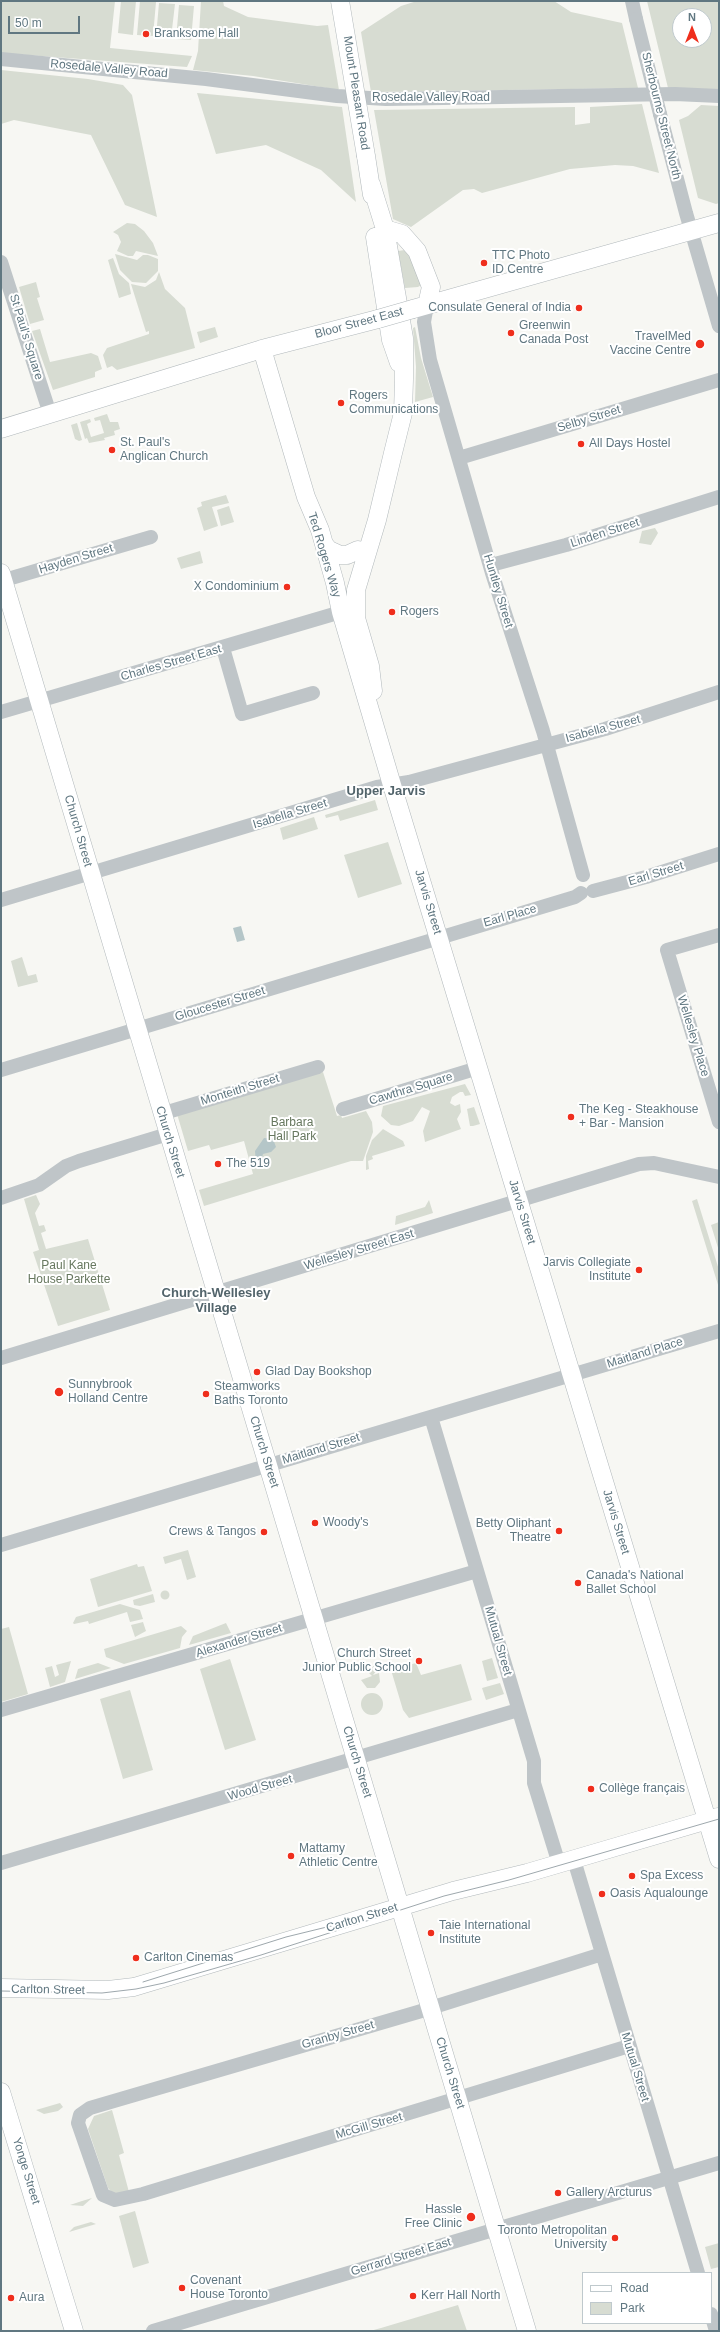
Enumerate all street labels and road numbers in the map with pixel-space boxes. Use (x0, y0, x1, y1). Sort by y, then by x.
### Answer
street label: Mount Pleasant Road (340, 35, 372, 151)
street label: Sherbourne Street North (638, 51, 684, 181)
street label: Rosedale Valley Road (50, 57, 168, 81)
street label: Rosedale Valley Road (372, 91, 490, 105)
street label: St Paul's Square (6, 292, 46, 382)
street label: Bloor Street East (313, 304, 405, 342)
street label: Selby Street (556, 403, 622, 435)
street label: Ted Rogers Way (304, 511, 344, 599)
street label: Linden Street (569, 515, 641, 551)
street label: Hayden Street (37, 541, 115, 577)
street label: Huntley Street (480, 553, 516, 629)
street label: Charles Street East (119, 642, 223, 684)
street label: Isabella Street (564, 712, 642, 746)
street label: Church Street (61, 793, 95, 869)
street label: Isabella Street (251, 796, 329, 832)
street label: Earl Street (627, 859, 685, 889)
street label: Jarvis Street (411, 868, 445, 936)
street label: Earl Place (482, 902, 538, 930)
street label: Gloucester Street (173, 983, 267, 1025)
street label: Wellesley Place (674, 994, 712, 1078)
street label: Cawthra Square (367, 1069, 455, 1109)
street label: Monteith Street (199, 1071, 281, 1109)
street label: Church Street (152, 1104, 188, 1180)
street label: Jarvis Street (505, 1178, 539, 1246)
street label: Wellesley Street East (302, 1226, 416, 1274)
street label: Maitland Place (605, 1335, 685, 1371)
street label: Church Street (246, 1414, 282, 1490)
street label: Maitland Street (280, 1430, 362, 1468)
street label: Jarvis Street (599, 1488, 633, 1556)
street label: Mutual Street (481, 1605, 515, 1677)
street label: Alexander Street (194, 1621, 284, 1661)
street label: Church Street (339, 1724, 375, 1800)
street label: Wood Street (226, 1772, 294, 1804)
street label: Carlton Street (324, 1900, 400, 1936)
street label: Carlton Street (11, 1982, 85, 1998)
street label: Granby Street (300, 2018, 376, 2052)
street label: Mutual Street (618, 2031, 652, 2103)
street label: Church Street (432, 2035, 468, 2111)
street label: McGill Street (334, 2110, 404, 2142)
street label: Yonge Street (9, 2136, 43, 2206)
street label: Gerrard Street East (349, 2235, 453, 2279)

